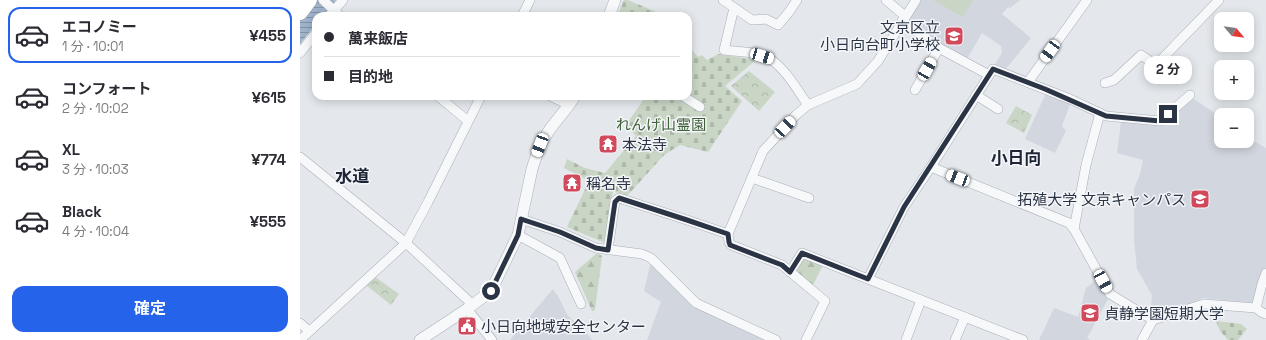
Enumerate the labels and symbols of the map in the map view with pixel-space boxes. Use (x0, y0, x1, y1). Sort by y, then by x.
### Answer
north arrow (1214, 12, 1254, 52)
place label: 文京区立 小日向台町小学校 (820, 18, 940, 54)
school or university icon: 文京区立 小日向台町小学校 (943, 25, 965, 47)
car (1038, 38, 1062, 64)
car (749, 47, 775, 65)
car (916, 56, 938, 82)
callout: 2 分 (1144, 56, 1192, 84)
route end (1159, 105, 1177, 123)
car (772, 114, 798, 140)
park label: れんげ山霊園 (616, 115, 706, 134)
car (530, 132, 550, 158)
temple icon: 本法寺 (597, 133, 619, 155)
place label: 本法寺 (622, 135, 667, 154)
district label: 小日向 (991, 147, 1042, 169)
district label: 水道 (335, 165, 370, 187)
car (945, 168, 971, 188)
temple icon: 稱名寺 (561, 172, 583, 194)
place label: 稱名寺 (586, 174, 631, 193)
school or university icon: 拓殖大学 文京キャンパス (1189, 188, 1211, 210)
place label: 拓殖大学 文京キャンパス (1017, 190, 1186, 209)
car (1092, 268, 1114, 294)
route start (482, 282, 500, 300)
school or university icon: 貞静学園短期大学 (1079, 302, 1101, 324)
place label: 貞静学園短期大学 (1104, 304, 1224, 323)
public building icon: 小日向地域安全センター (456, 315, 478, 337)
place label: 小日向地域安全センター (481, 317, 646, 336)

